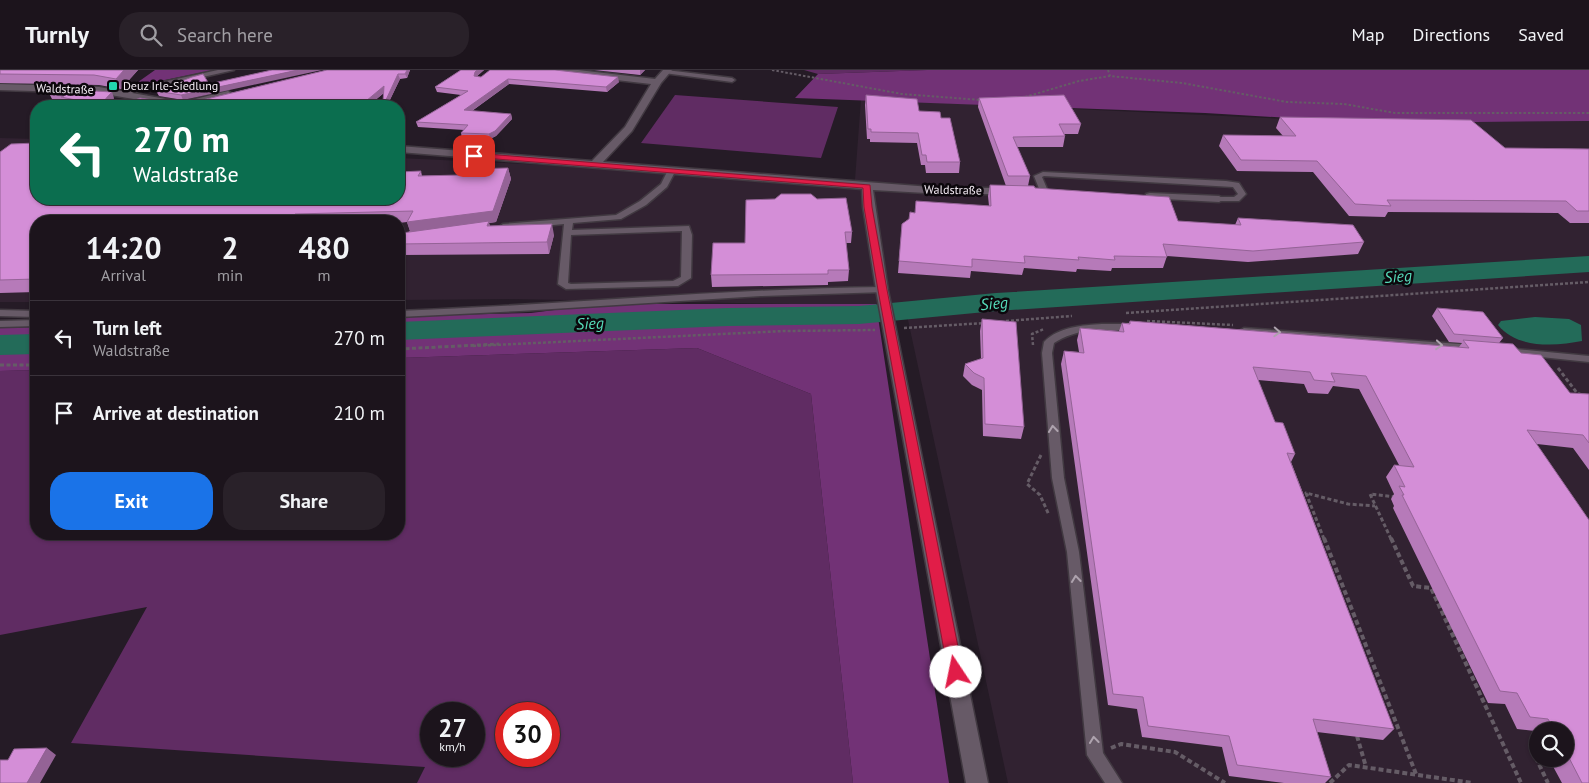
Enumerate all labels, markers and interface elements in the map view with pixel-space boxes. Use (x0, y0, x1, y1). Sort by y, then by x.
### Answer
search box (119, 12, 469, 57)
text: Turnly (25, 19, 89, 50)
icon: search (137, 21, 165, 49)
text: Search here (177, 23, 273, 47)
text: Map (1352, 23, 1384, 46)
text: Directions (1412, 23, 1490, 46)
text: Saved (1518, 23, 1564, 46)
place label: Deuz Irle-Siedlung (123, 78, 218, 93)
street label: Waldstraße (36, 80, 94, 97)
marker: Deuz Irle-Siedlung (107, 80, 119, 92)
text: 270 m (133, 116, 230, 162)
icon: left (50, 120, 115, 185)
pin (453, 135, 495, 177)
icon: arrive (460, 142, 488, 170)
text: Waldstraße (133, 160, 239, 188)
street label: Waldstraße (924, 181, 982, 198)
text: 14:20 (85, 228, 162, 267)
text: 2 (222, 228, 239, 267)
text: 480 (298, 228, 350, 267)
text: Arrival (101, 265, 146, 285)
text: min (217, 265, 243, 285)
text: m (318, 265, 331, 285)
water label: Sieg (1383, 265, 1413, 287)
water label: Sieg (979, 292, 1009, 314)
water label: Sieg (576, 313, 604, 333)
text: Turn left (93, 316, 162, 340)
icon: left (50, 324, 78, 352)
text: 270 m (333, 326, 385, 350)
one-way arrow (1274, 327, 1282, 338)
one-way arrow (1436, 339, 1444, 350)
text: Waldstraße (93, 340, 170, 360)
icon: arrive (50, 399, 78, 427)
text: Arrive at destination (93, 401, 259, 425)
text: 210 m (333, 401, 385, 425)
one-way arrow (1048, 425, 1059, 433)
button: Exit (50, 472, 213, 530)
button: Share (223, 472, 385, 530)
one-way arrow (1071, 574, 1082, 582)
position arrow (929, 645, 981, 697)
speed limit sign: 30 (495, 702, 560, 767)
text: 27 (438, 712, 467, 744)
map controls (1529, 722, 1574, 767)
button: search (1529, 722, 1574, 767)
one-way arrow (1088, 736, 1099, 744)
text: km/h (439, 739, 466, 754)

